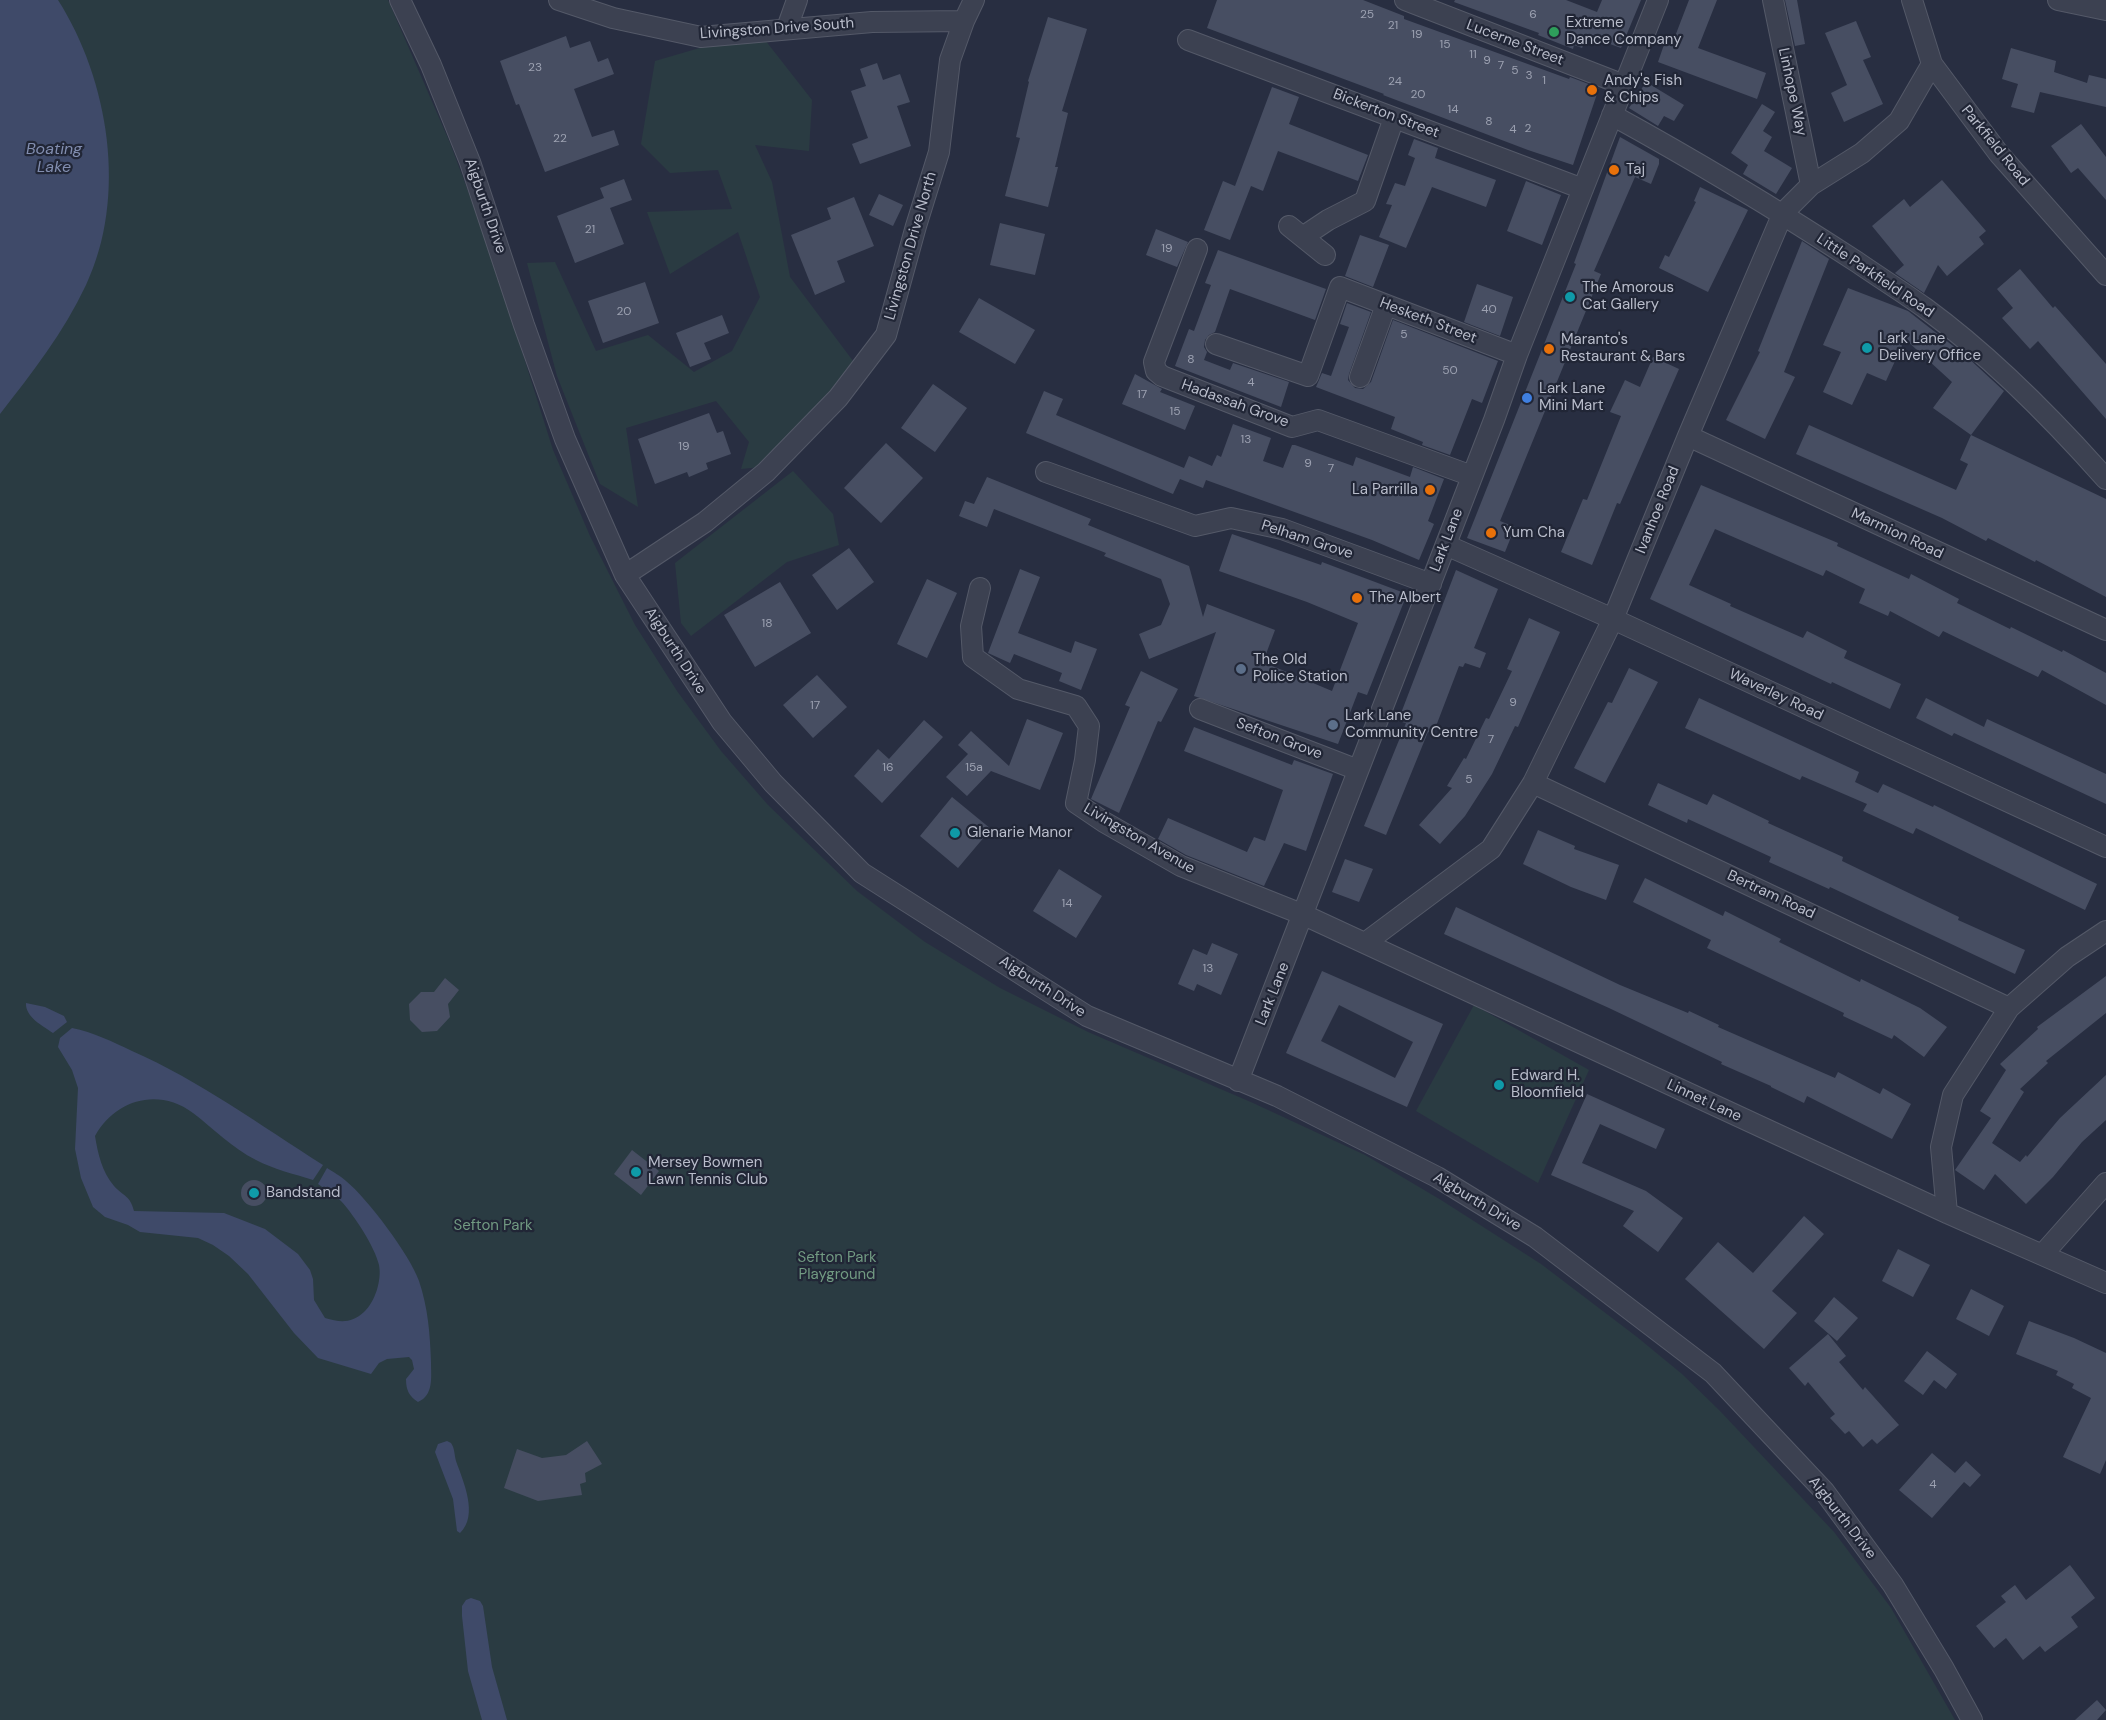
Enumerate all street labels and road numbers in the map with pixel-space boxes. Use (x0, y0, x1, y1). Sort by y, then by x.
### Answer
street label: Livingston Drive South (699, 15, 855, 43)
street label: Lucerne Street (1464, 16, 1566, 70)
street label: Linhope Way (1774, 46, 1810, 138)
street label: Bickerton Street (1330, 86, 1442, 142)
street label: Parkfield Road (1957, 102, 2033, 190)
street label: Aigburth Drive (460, 156, 510, 256)
street label: Livingston Drive North (881, 170, 941, 322)
street label: Little Parkfield Road (1813, 230, 1937, 322)
street label: Hesketh Street (1377, 294, 1479, 348)
street label: Hadassah Grove (1179, 376, 1291, 432)
street label: Ivanhoe Road (1632, 464, 1684, 556)
street label: Marmion Road (1848, 505, 1946, 563)
street label: Lark Lane (1427, 506, 1467, 574)
street label: Pelham Grove (1259, 517, 1355, 563)
street label: Aigburth Drive (640, 604, 710, 698)
street label: Waverley Road (1726, 665, 1826, 725)
street label: Sefton Grove (1233, 714, 1325, 764)
street label: Livingston Avenue (1080, 800, 1198, 878)
street label: Bertram Road (1724, 867, 1818, 923)
street label: Aigburth Drive (995, 952, 1089, 1022)
street label: Lark Lane (1252, 960, 1294, 1028)
street label: Linnet Lane (1664, 1076, 1744, 1126)
street label: Aigburth Drive (1430, 1169, 1524, 1235)
street label: Aigburth Drive (1804, 1473, 1880, 1563)

